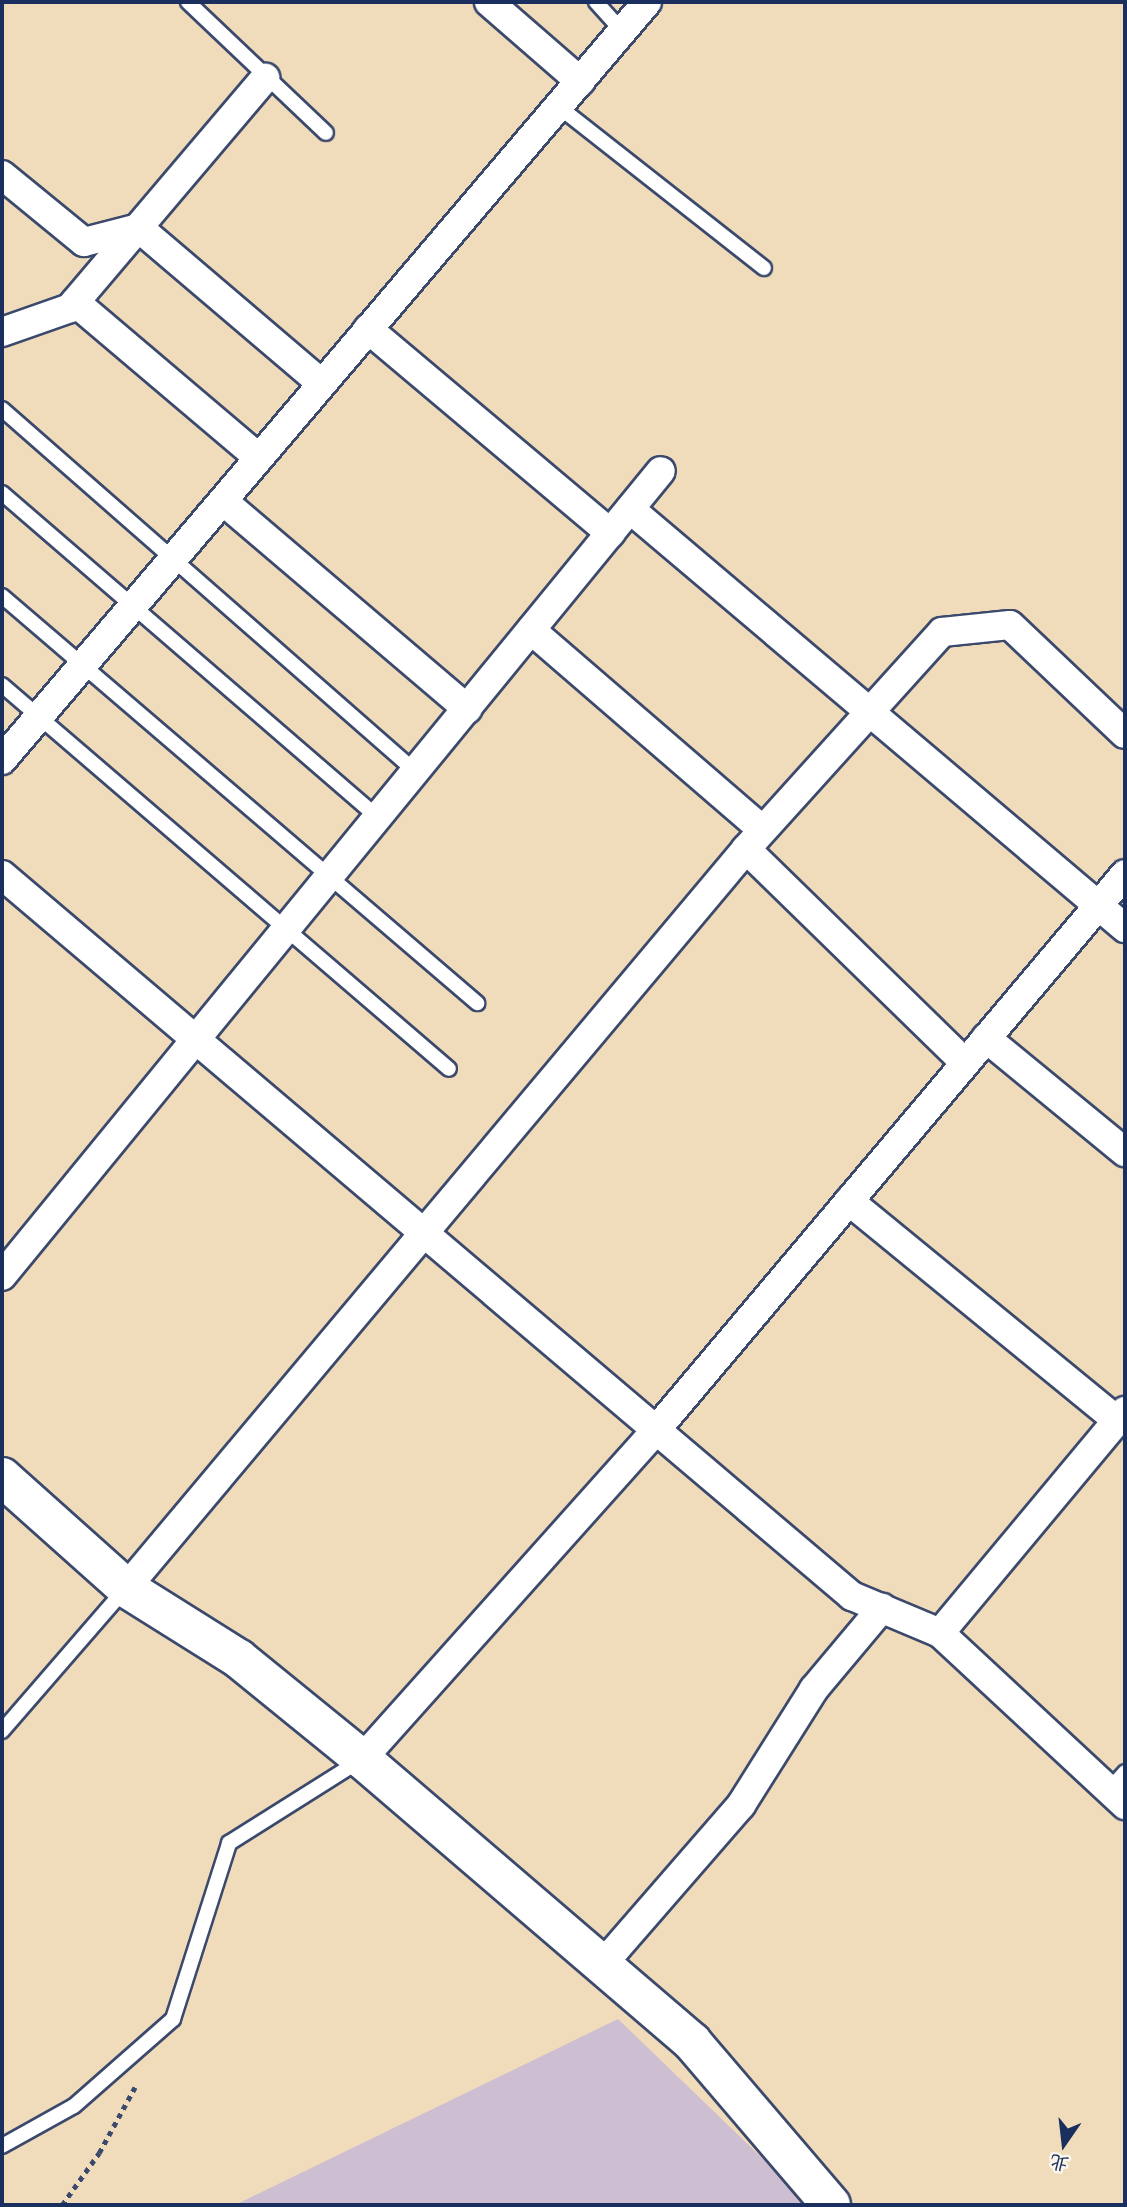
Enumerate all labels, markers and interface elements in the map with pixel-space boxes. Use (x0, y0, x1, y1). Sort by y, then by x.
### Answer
north arrow (1029, 2109, 1099, 2179)
text: 北 (1046, 2148, 1072, 2180)

